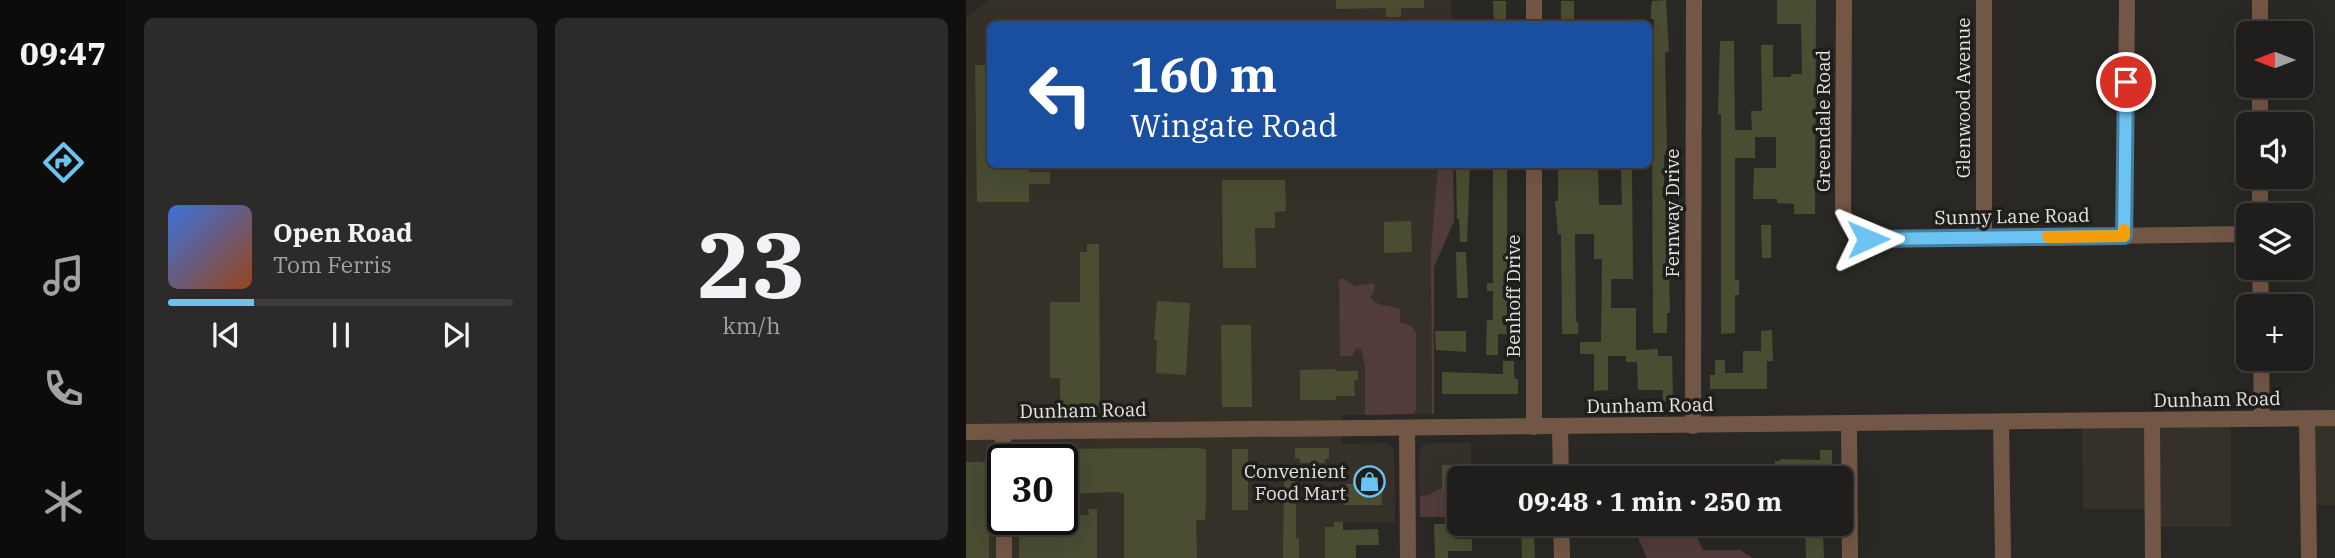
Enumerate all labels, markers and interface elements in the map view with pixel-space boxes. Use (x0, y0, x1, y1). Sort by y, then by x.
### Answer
street label: Glenwood Avenue (1951, 18, 1975, 178)
north arrow (2236, 21, 2314, 98)
map controls (2236, 21, 2313, 371)
text: 09:47 (20, 32, 106, 74)
text: 160 m (1130, 42, 1277, 105)
icon: left (1015, 49, 1106, 140)
street label: Greendale Road (1811, 50, 1835, 192)
pin (2096, 52, 2156, 112)
icon: arrive (2107, 63, 2145, 101)
text: Wingate Road (1130, 104, 1338, 146)
button: sound (2236, 112, 2313, 189)
icon: directions (39, 138, 88, 187)
street label: Fernway Drive (1660, 149, 1684, 278)
position arrow (1831, 202, 1905, 276)
street label: Sunny Lane Road (1934, 203, 2090, 229)
button: layers (2236, 203, 2313, 280)
text: 23 (697, 205, 806, 323)
text: Open Road (273, 215, 412, 249)
street label: Benhoff Drive (1501, 235, 1525, 357)
text: Tom Ferris (273, 249, 392, 279)
icon: music (39, 251, 88, 300)
button: + (2236, 294, 2313, 371)
text: km/h (722, 310, 781, 340)
icon: previous (207, 316, 245, 354)
icon: pause (322, 316, 360, 354)
icon: next (437, 316, 475, 354)
icon: phone (39, 364, 88, 413)
street label: Dunham Road (2153, 386, 2281, 412)
street label: Dunham Road (1586, 392, 1714, 418)
street label: Dunham Road (1019, 397, 1147, 423)
speed limit sign: 30 (987, 444, 1078, 535)
place label: Convenient Food Mart (1244, 459, 1346, 505)
shop icon: Convenient Food Mart (1352, 465, 1386, 499)
icon: climate (39, 477, 88, 526)
text: 09:48 · 1 min · 250 m (1518, 484, 1782, 518)

